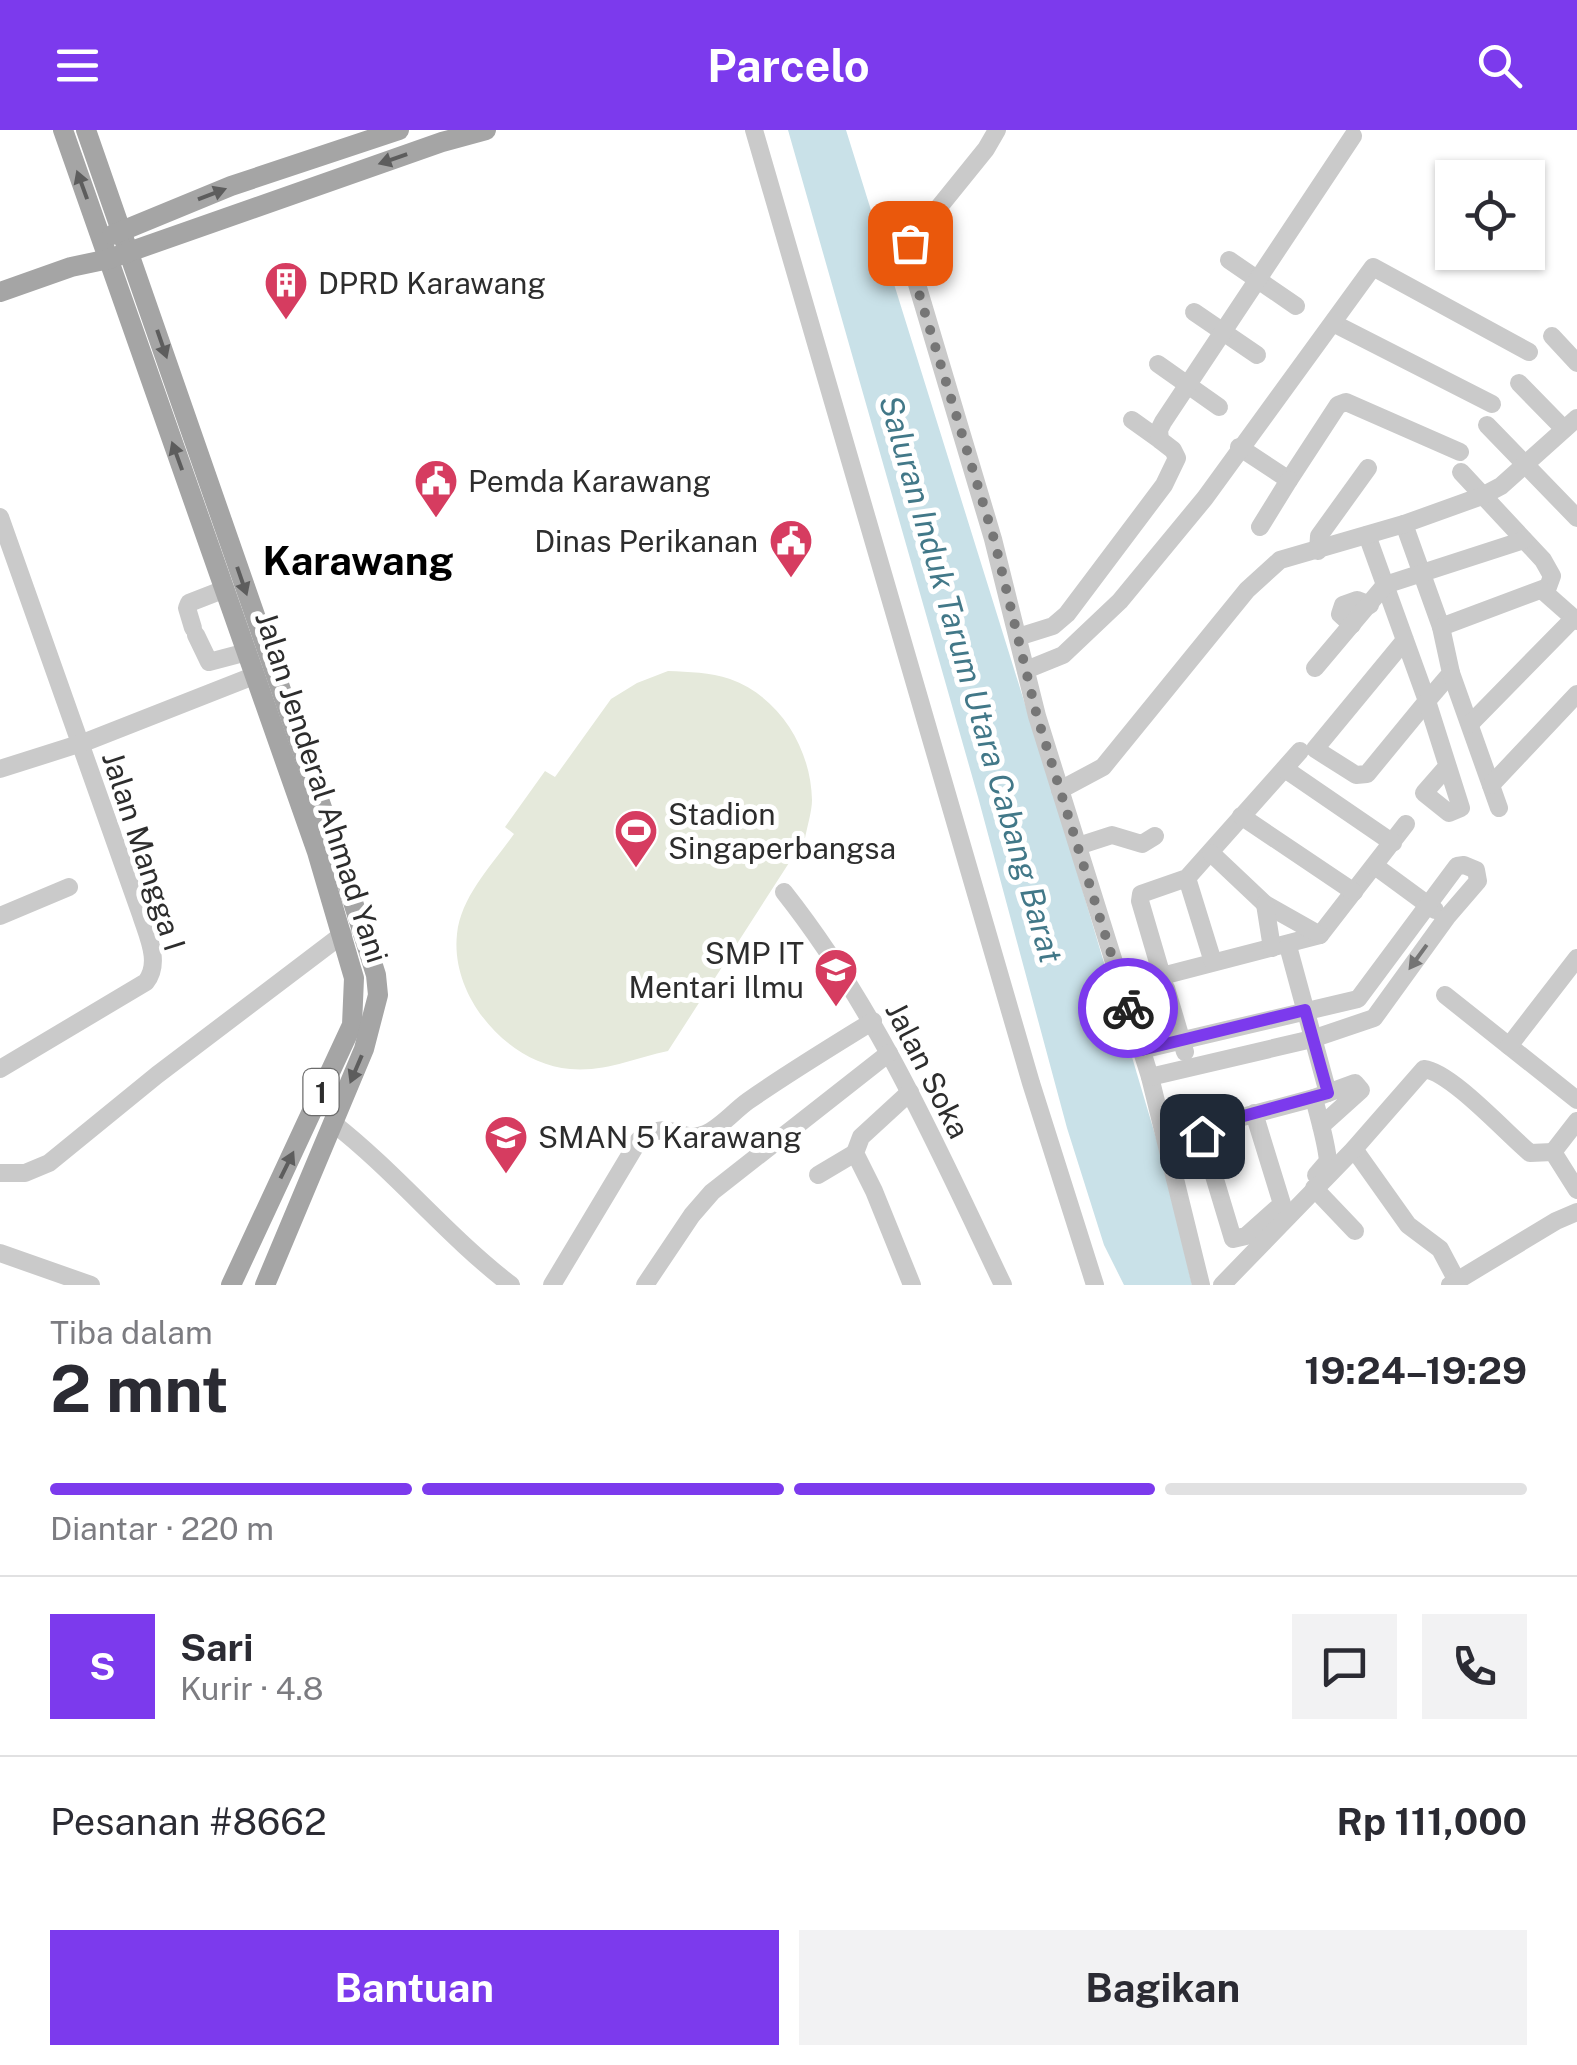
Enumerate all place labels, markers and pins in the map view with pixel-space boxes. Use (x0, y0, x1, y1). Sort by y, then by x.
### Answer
pin (868, 201, 953, 286)
building icon: DPRD Karawang (263, 260, 309, 321)
place label: DPRD Karawang (318, 265, 546, 301)
public building icon: Pemda Karawang (413, 458, 459, 519)
place label: Pemda Karawang (468, 463, 711, 499)
public building icon: Dinas Perikanan (768, 518, 814, 579)
place label: Dinas Perikanan (534, 523, 758, 559)
place label: Stadion Singaperbangsa (668, 796, 896, 866)
sports icon: Stadion Singaperbangsa (613, 808, 659, 869)
place label: SMP IT Mentari Ilmu (629, 935, 804, 1005)
school or university icon: SMP IT Mentari Ilmu (813, 947, 859, 1008)
pin (1160, 1094, 1245, 1179)
school or university icon: SMAN 5 Karawang (483, 1114, 529, 1175)
place label: SMAN 5 Karawang (538, 1119, 802, 1155)

